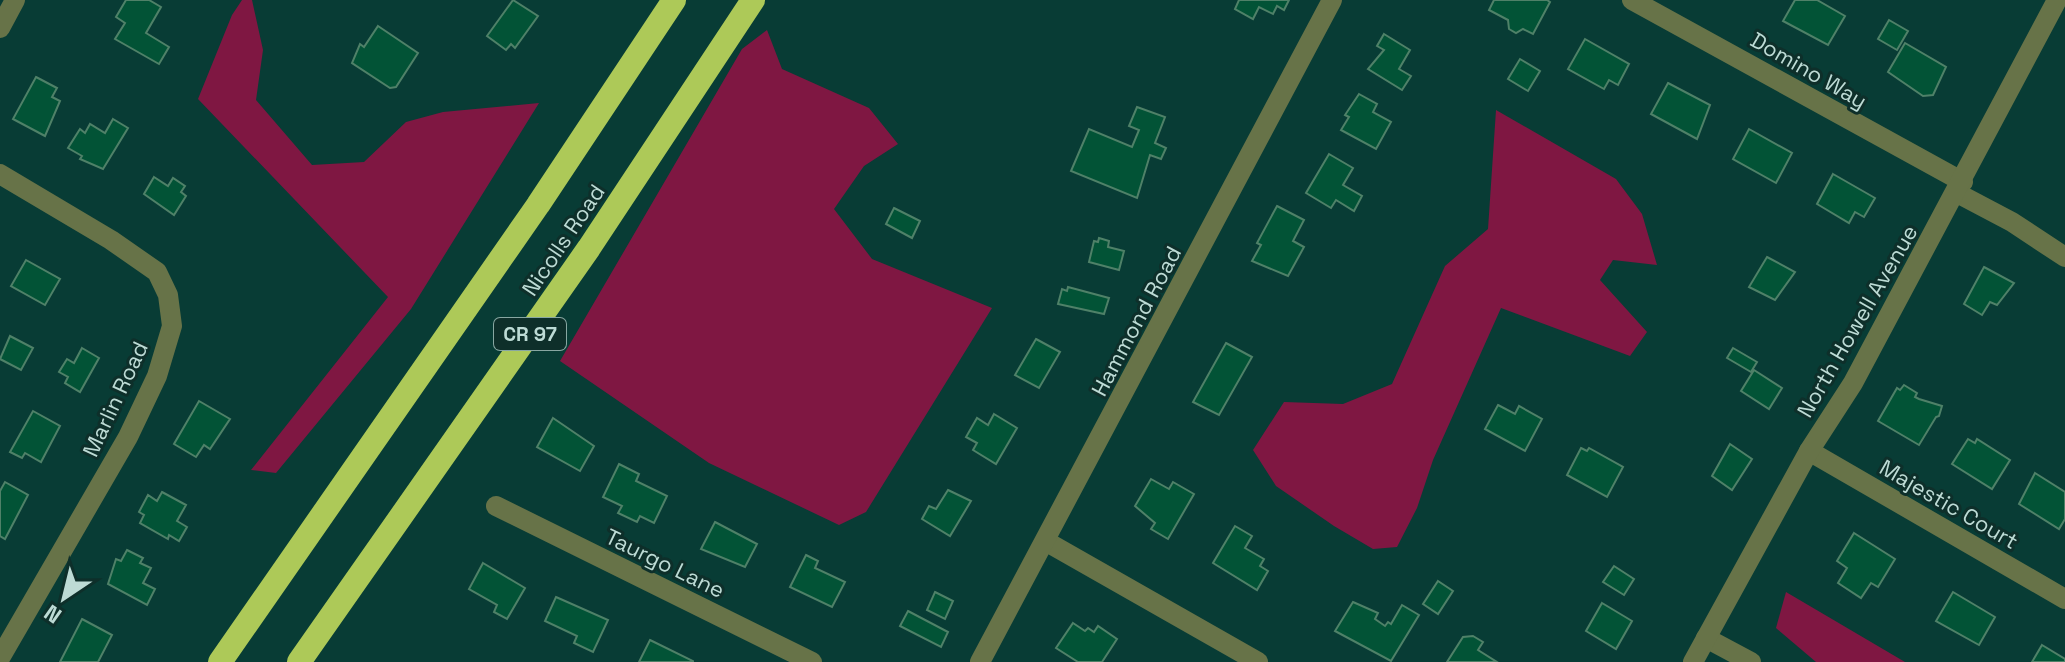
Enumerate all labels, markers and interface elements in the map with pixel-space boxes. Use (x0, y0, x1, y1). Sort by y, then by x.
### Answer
street label: Domino Way (1746, 25, 1872, 115)
street label: Nicolls Road (515, 179, 611, 301)
street label: North Howell Avenue (1790, 220, 1924, 422)
street label: Hammond Road (1085, 241, 1187, 401)
road number: CR 97 (494, 318, 566, 350)
street label: Marlin Road (76, 337, 154, 461)
street label: Majestic Court (1875, 453, 2023, 555)
street label: Taurgo Lane (601, 522, 729, 604)
north arrow (24, 558, 104, 638)
text: N (38, 599, 67, 630)

